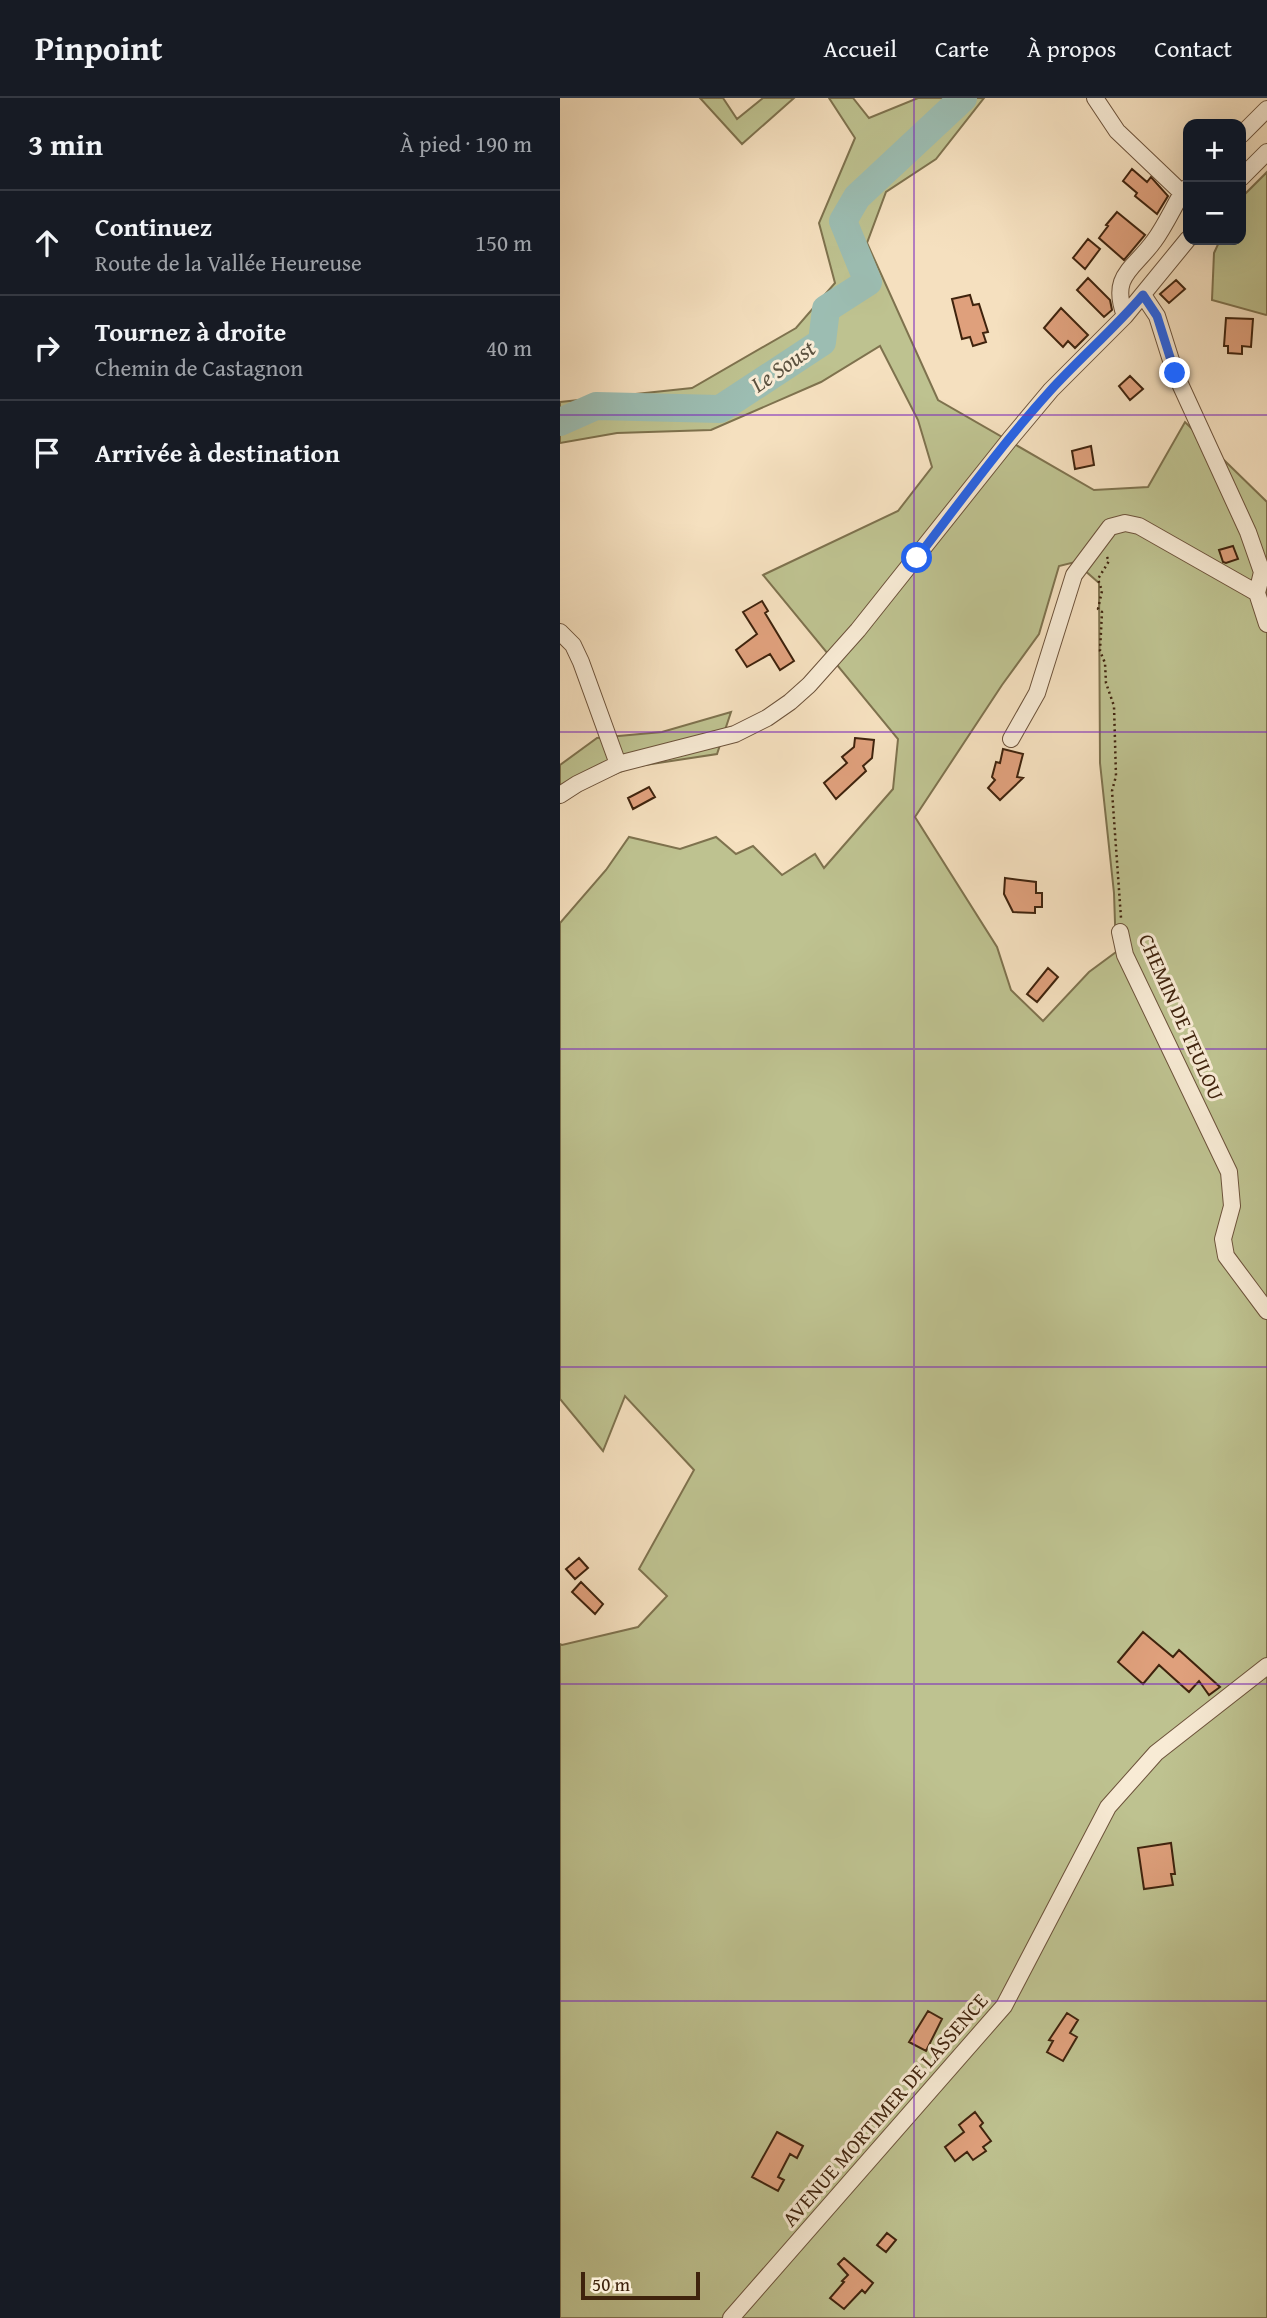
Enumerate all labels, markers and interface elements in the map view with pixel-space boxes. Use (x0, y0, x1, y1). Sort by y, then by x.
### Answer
text: Pinpoint (35, 24, 162, 72)
text: Accueil (823, 31, 897, 66)
text: Carte (935, 31, 989, 66)
text: À propos (1027, 31, 1116, 66)
text: Contact (1154, 31, 1232, 66)
map controls (1183, 119, 1246, 245)
button: + (1183, 119, 1246, 182)
text: 3 min (28, 122, 103, 166)
text: À pied · 190 m (400, 127, 532, 160)
button: − (1183, 182, 1246, 245)
text: Continuez (95, 207, 212, 246)
icon: ahead (28, 224, 66, 262)
text: 150 m (475, 226, 532, 259)
text: Route de la Vallée Heureuse (95, 246, 362, 279)
text: Tournez à droite (95, 312, 286, 351)
icon: right (28, 329, 66, 367)
text: 40 m (486, 331, 532, 364)
water label: Le Soust (743, 331, 822, 400)
text: Chemin de Castagnon (95, 351, 303, 384)
route end (1159, 357, 1190, 388)
text: Arrivée à destination (95, 433, 340, 472)
icon: arrive (28, 434, 66, 472)
route start (901, 542, 932, 573)
street label: CHEMIN DE TEULOU (1131, 929, 1232, 1105)
street label: AVENUE MORTIMER DE LASSENCE (774, 1986, 995, 2233)
scale bar (581, 2269, 700, 2301)
text: 50 m (592, 2270, 630, 2298)

